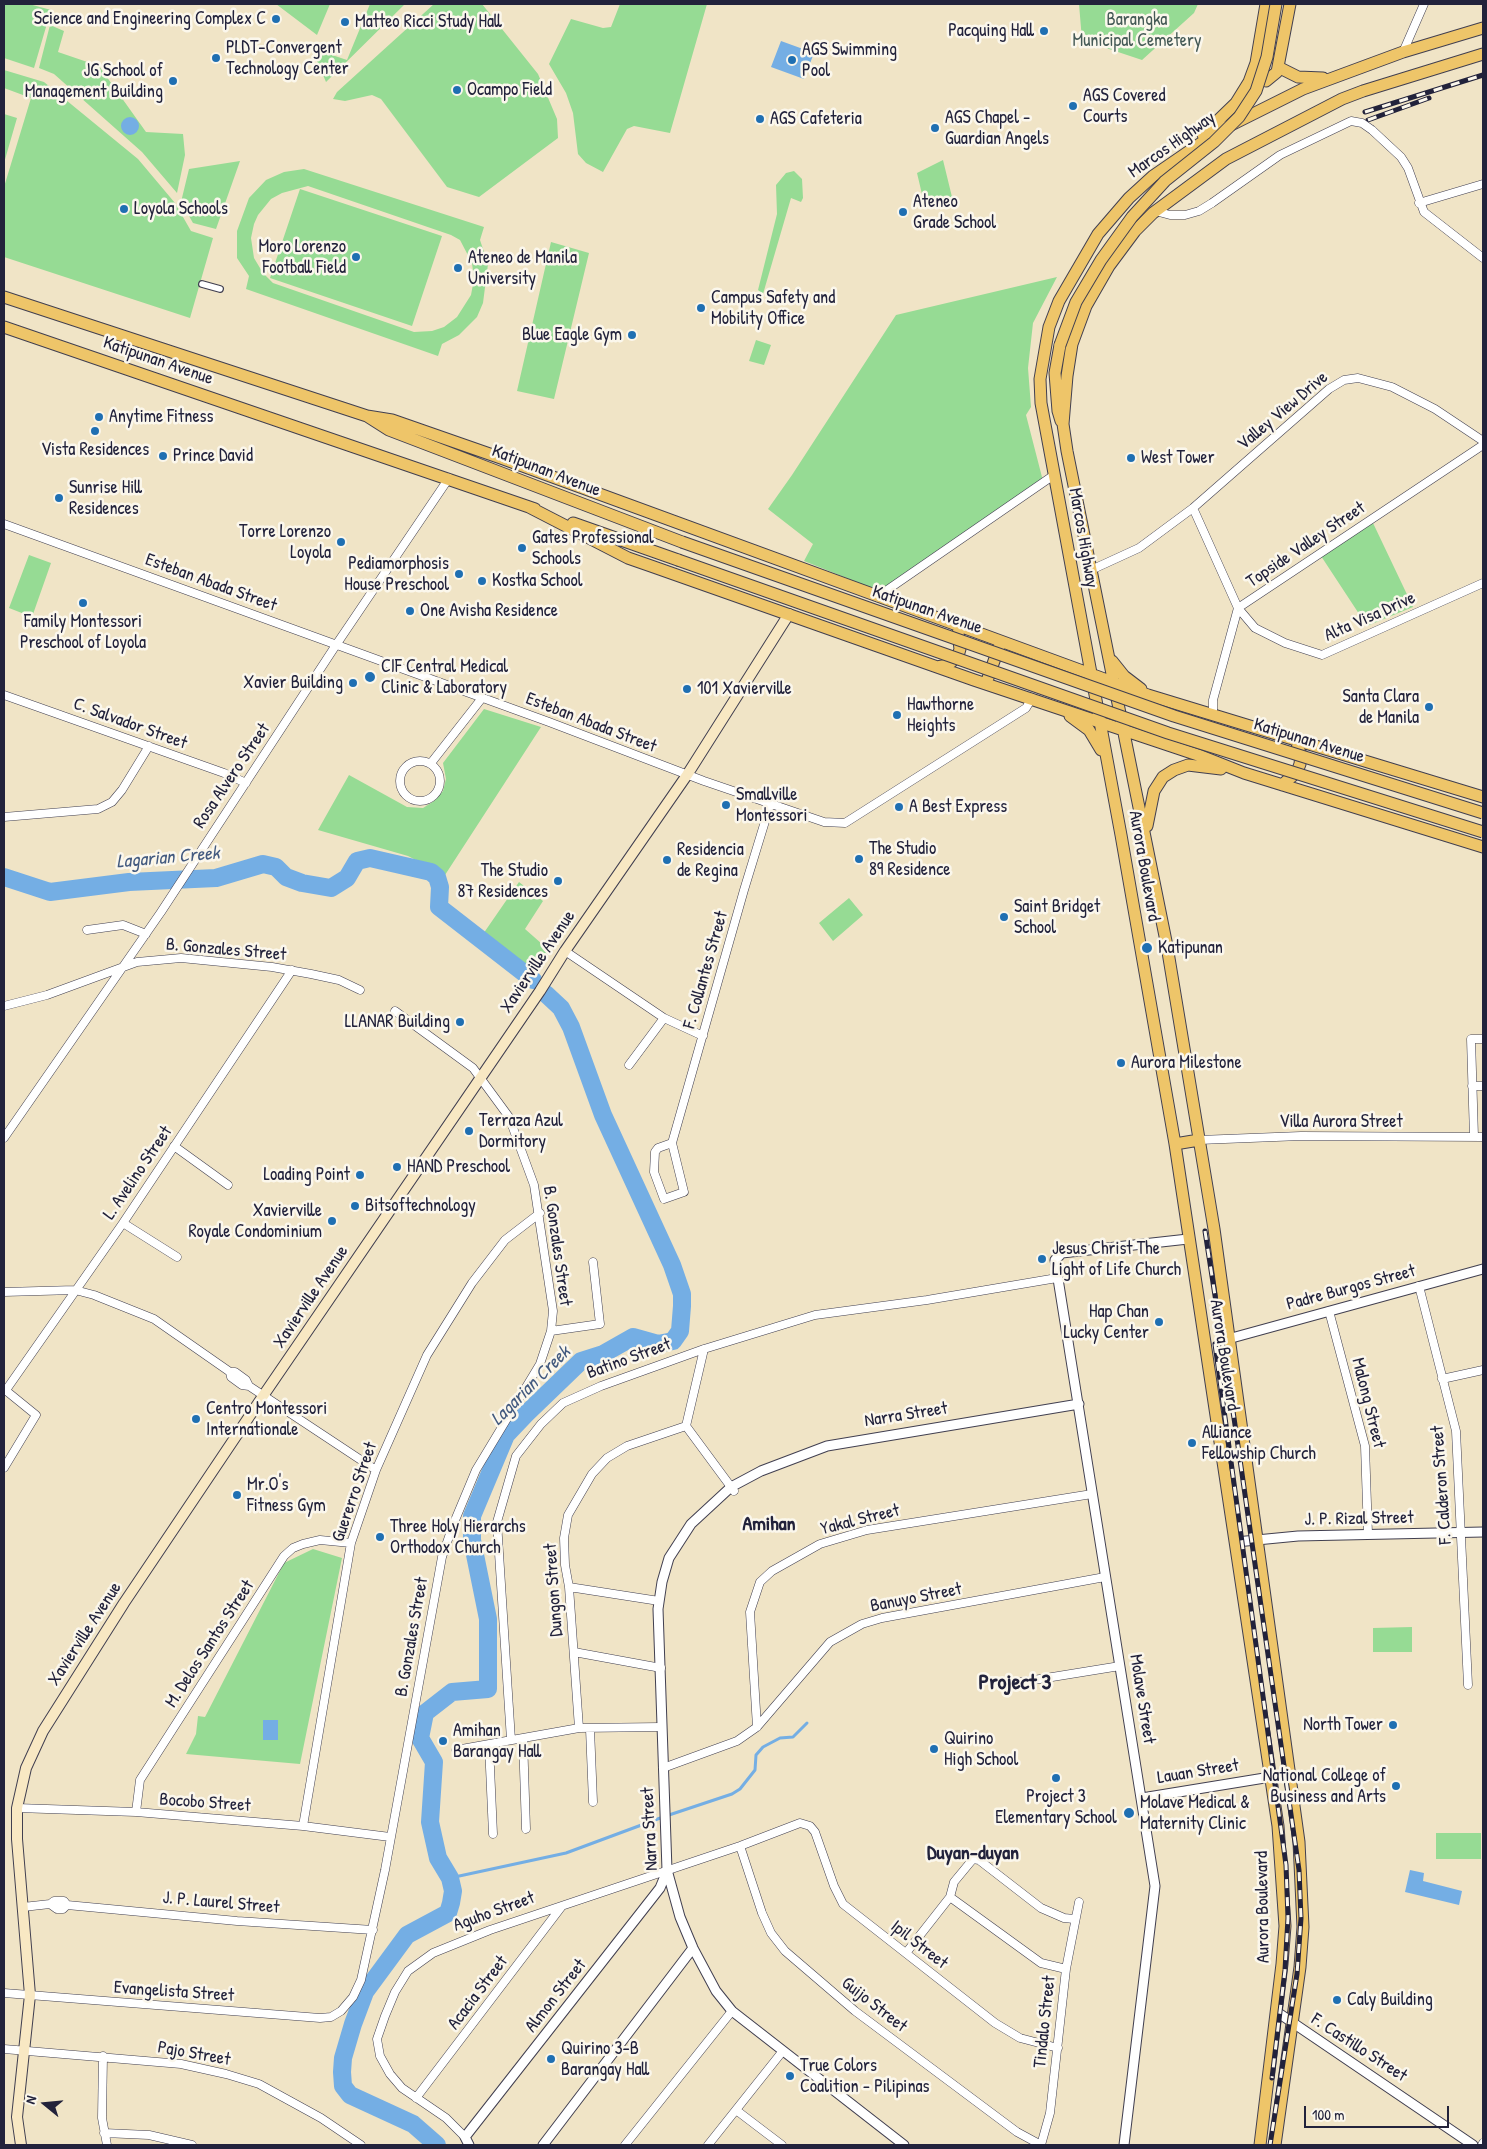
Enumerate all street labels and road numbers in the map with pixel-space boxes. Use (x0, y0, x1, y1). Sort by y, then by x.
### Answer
street label: Marcos Highway (1124, 107, 1220, 183)
street label: Katipunan Avenue (100, 332, 216, 390)
street label: Valley View Drive (1233, 367, 1333, 455)
street label: Katipunan Avenue (489, 440, 603, 502)
street label: Marcos Highway (1064, 486, 1102, 590)
street label: Topside Valley Street (1243, 497, 1369, 593)
street label: Esteban Abada Street (142, 549, 280, 617)
street label: Katipunan Avenue (869, 581, 985, 639)
street label: Alta Visa Drive (1321, 587, 1419, 647)
street label: Esteban Abada Street (523, 688, 659, 758)
street label: C. Salvador Street (70, 693, 190, 755)
street label: Katipunan Avenue (1251, 714, 1367, 768)
street label: Rosa Alvero Street (189, 720, 275, 832)
street label: Aurora Boulevard (1124, 809, 1164, 923)
street label: Xavierville Avenue (496, 907, 580, 1017)
street label: F. Collantes Street (679, 909, 733, 1031)
street label: B. Gonzales Street (165, 934, 287, 966)
street label: Villa Aurora Street (1279, 1111, 1403, 1133)
street label: L. Avelino Street (99, 1122, 177, 1224)
street label: B. Gonzales Street (538, 1185, 576, 1307)
street label: Xavierville Avenue (269, 1242, 353, 1352)
street label: Padre Burgos Street (1284, 1260, 1418, 1316)
street label: Aurora Boulevard (1205, 1298, 1243, 1412)
street label: Batino Street (584, 1334, 674, 1384)
street label: Malong Street (1346, 1356, 1390, 1450)
street label: Narra Street (863, 1398, 949, 1432)
street label: F. Calderon Street (1427, 1425, 1457, 1545)
street label: Guererro Street (328, 1439, 382, 1545)
street label: Yakal Street (818, 1500, 902, 1540)
street label: J. P. Rizal Street (1304, 1507, 1414, 1531)
street label: Dungon Street (540, 1543, 568, 1637)
street label: M. Delos Santos Street (161, 1576, 259, 1712)
street label: B. Gonzales Street (391, 1576, 433, 1698)
street label: Xavierville Avenue (43, 1578, 127, 1690)
street label: Banuyo Street (869, 1579, 963, 1617)
street label: Molave Street (1124, 1653, 1160, 1745)
street label: Lauan Street (1156, 1755, 1240, 1789)
street label: Narra Street (637, 1787, 663, 1871)
street label: Bocobo Street (159, 1789, 251, 1817)
street label: Aurora Boulevard (1251, 1851, 1275, 1963)
street label: J. P. Laurel Street (162, 1887, 280, 1919)
street label: Aguho Street (450, 1887, 538, 1937)
street label: Ipil Street (886, 1916, 952, 1974)
street label: Acacia Street (443, 1952, 513, 2034)
street label: Almon Street (521, 1955, 591, 2037)
street label: Guijo Street (837, 1973, 911, 2037)
street label: Tindalo Street (1029, 1975, 1061, 2069)
street label: Evangelista Street (113, 1977, 235, 2007)
street label: F. Castillo Street (1307, 2009, 1411, 2087)
street label: Pajo Street (156, 2037, 232, 2071)

